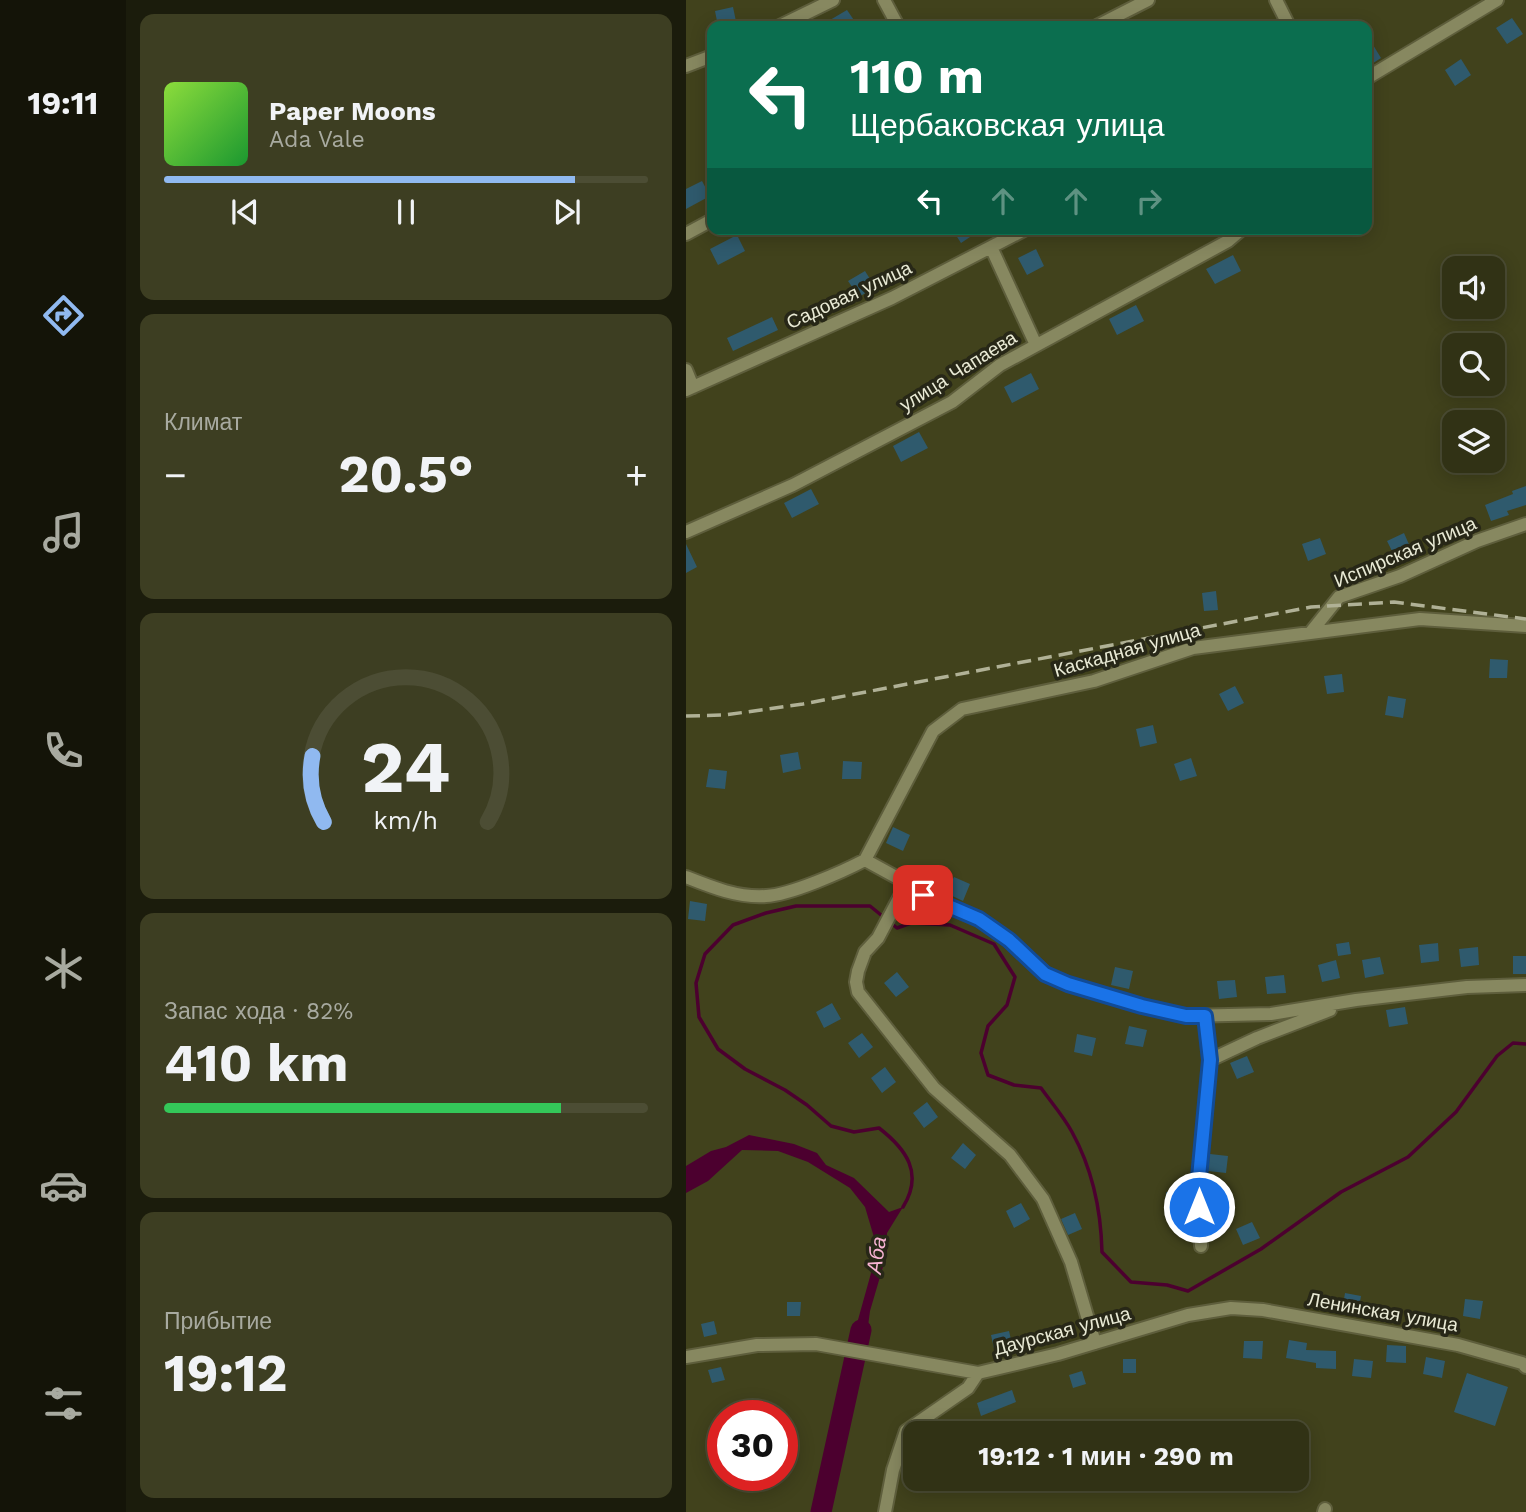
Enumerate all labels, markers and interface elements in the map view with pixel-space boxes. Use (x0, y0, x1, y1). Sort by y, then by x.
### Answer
text: 110 m (850, 47, 984, 105)
icon: left (735, 49, 826, 140)
text: 19:11 (28, 84, 98, 122)
text: Paper Moons (269, 96, 436, 126)
text: Щербаковская улица (850, 106, 1165, 144)
text: Ada Vale (269, 126, 365, 153)
icon: left (911, 182, 949, 220)
icon: ahead (984, 182, 1022, 220)
icon: ahead (1057, 182, 1095, 220)
icon: right (1130, 182, 1168, 220)
icon: previous (226, 193, 264, 231)
icon: pause (387, 193, 425, 231)
icon: next (548, 193, 586, 231)
street label: Садовая улица (783, 256, 916, 334)
map controls (1442, 256, 1505, 473)
button: sound (1442, 256, 1505, 319)
icon: directions (39, 291, 88, 340)
street label: улица Чапаева (895, 326, 1021, 416)
button: search (1442, 333, 1505, 396)
text: Климат (164, 409, 242, 436)
button: layers (1442, 410, 1505, 473)
text: 20.5° (338, 444, 474, 505)
text: − (164, 453, 187, 497)
text: + (625, 453, 648, 497)
icon: music (39, 508, 88, 557)
street label: Испирская улица (1330, 511, 1480, 592)
street label: Каскадная улица (1051, 618, 1203, 682)
text: 24 (361, 724, 451, 810)
icon: phone (39, 726, 88, 775)
text: km/h (374, 806, 438, 835)
pin (893, 865, 953, 925)
icon: arrive (904, 876, 942, 914)
icon: climate (39, 944, 88, 993)
text: Запас хода · 82% (164, 998, 353, 1025)
text: 410 km (164, 1033, 348, 1094)
icon: car (39, 1161, 88, 1210)
position arrow (1162, 1170, 1236, 1244)
water label: Аба (861, 1235, 891, 1277)
street label: Ленинская улица (1306, 1287, 1460, 1337)
street label: Даурская улица (991, 1302, 1133, 1360)
text: Прибытие (164, 1308, 272, 1335)
text: 19:12 (164, 1343, 288, 1404)
icon: filters (39, 1379, 88, 1428)
speed limit sign: 30 (707, 1400, 798, 1491)
text: 19:12 · 1 мин · 290 m (978, 1441, 1234, 1471)

